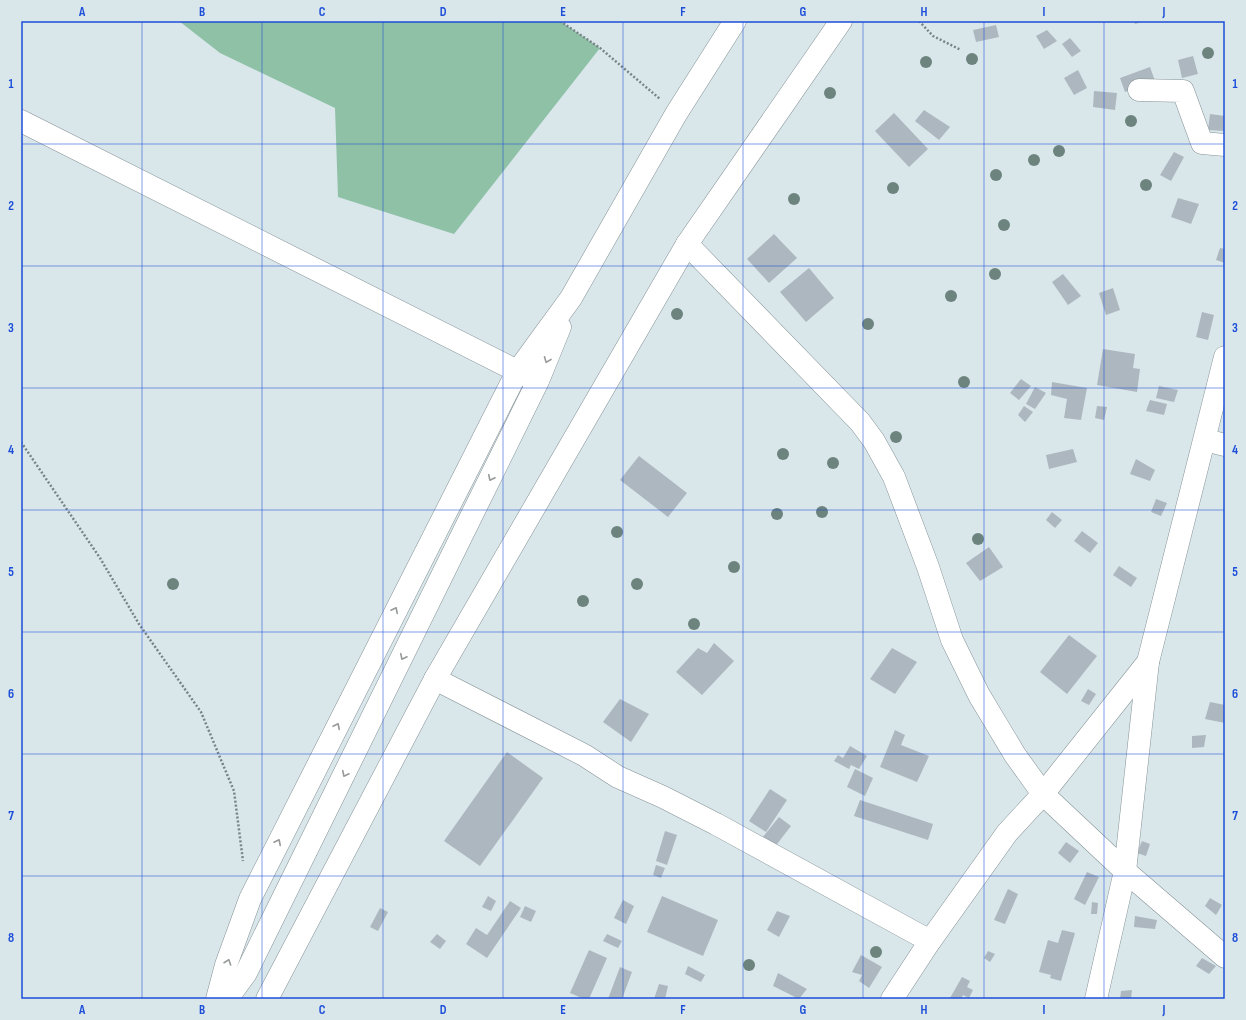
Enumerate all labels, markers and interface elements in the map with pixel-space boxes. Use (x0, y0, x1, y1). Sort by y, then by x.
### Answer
text: A (78, 4, 86, 20)
text: B (199, 4, 205, 20)
text: C (319, 4, 326, 20)
text: D (440, 4, 447, 20)
text: E (560, 4, 566, 20)
text: F (680, 4, 686, 20)
text: G (800, 4, 807, 20)
text: H (921, 4, 928, 20)
text: I (1043, 4, 1046, 20)
text: J (1162, 4, 1166, 20)
text: 1 (8, 76, 14, 92)
text: 1 (1232, 76, 1238, 92)
text: 2 (8, 198, 14, 214)
text: 2 (1232, 198, 1238, 214)
text: 3 (8, 320, 14, 336)
text: 3 (1232, 320, 1238, 336)
one-way arrow (543, 357, 551, 364)
text: 4 (8, 442, 14, 458)
text: 4 (1232, 442, 1238, 458)
one-way arrow (488, 473, 496, 481)
text: 5 (8, 564, 14, 580)
text: 5 (1232, 564, 1238, 580)
one-way arrow (391, 607, 398, 614)
one-way arrow (400, 653, 408, 660)
text: 6 (8, 686, 14, 702)
text: 6 (1232, 686, 1238, 702)
one-way arrow (332, 723, 340, 730)
one-way arrow (342, 769, 350, 777)
text: 7 (8, 808, 14, 824)
text: 7 (1232, 808, 1238, 824)
one-way arrow (273, 839, 281, 846)
text: 8 (8, 930, 14, 946)
text: 8 (1232, 930, 1238, 946)
one-way arrow (223, 958, 231, 965)
text: A (78, 1002, 86, 1018)
text: B (199, 1002, 205, 1018)
text: C (319, 1002, 326, 1018)
text: D (440, 1002, 447, 1018)
text: E (560, 1002, 566, 1018)
text: F (680, 1002, 686, 1018)
text: G (800, 1002, 807, 1018)
text: H (921, 1002, 928, 1018)
text: I (1043, 1002, 1046, 1018)
text: J (1162, 1002, 1166, 1018)

